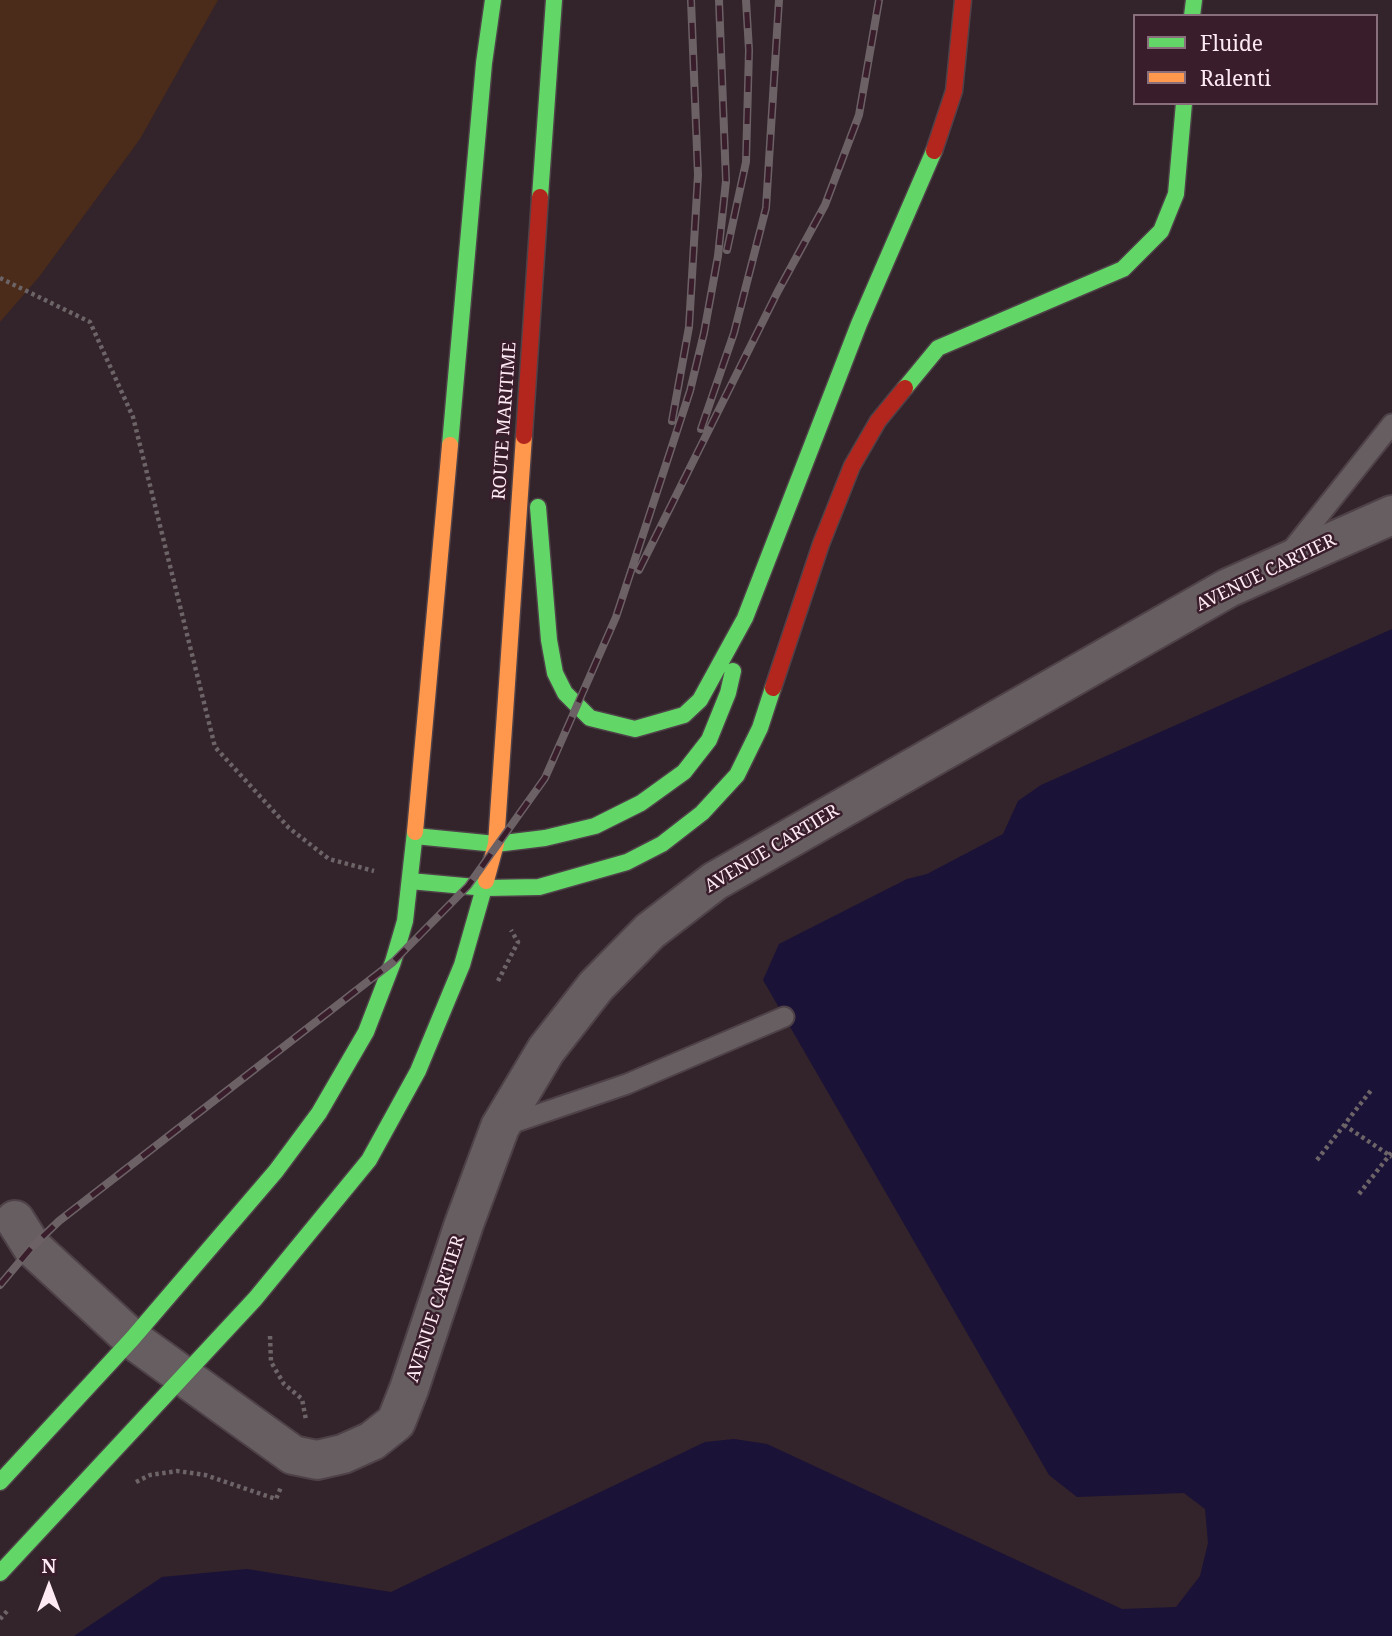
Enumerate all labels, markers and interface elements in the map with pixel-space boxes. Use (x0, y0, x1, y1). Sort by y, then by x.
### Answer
legend (1133, 14, 1378, 105)
text: Fluide (1200, 29, 1263, 57)
text: Ralenti (1200, 64, 1271, 92)
street label: ROUTE MARITIME (489, 341, 521, 501)
street label: AVENUE CARTIER (1193, 530, 1339, 616)
street label: AVENUE CARTIER (701, 800, 843, 898)
street label: AVENUE CARTIER (402, 1233, 470, 1385)
north arrow (14, 1552, 84, 1622)
text: N (42, 1553, 56, 1579)

